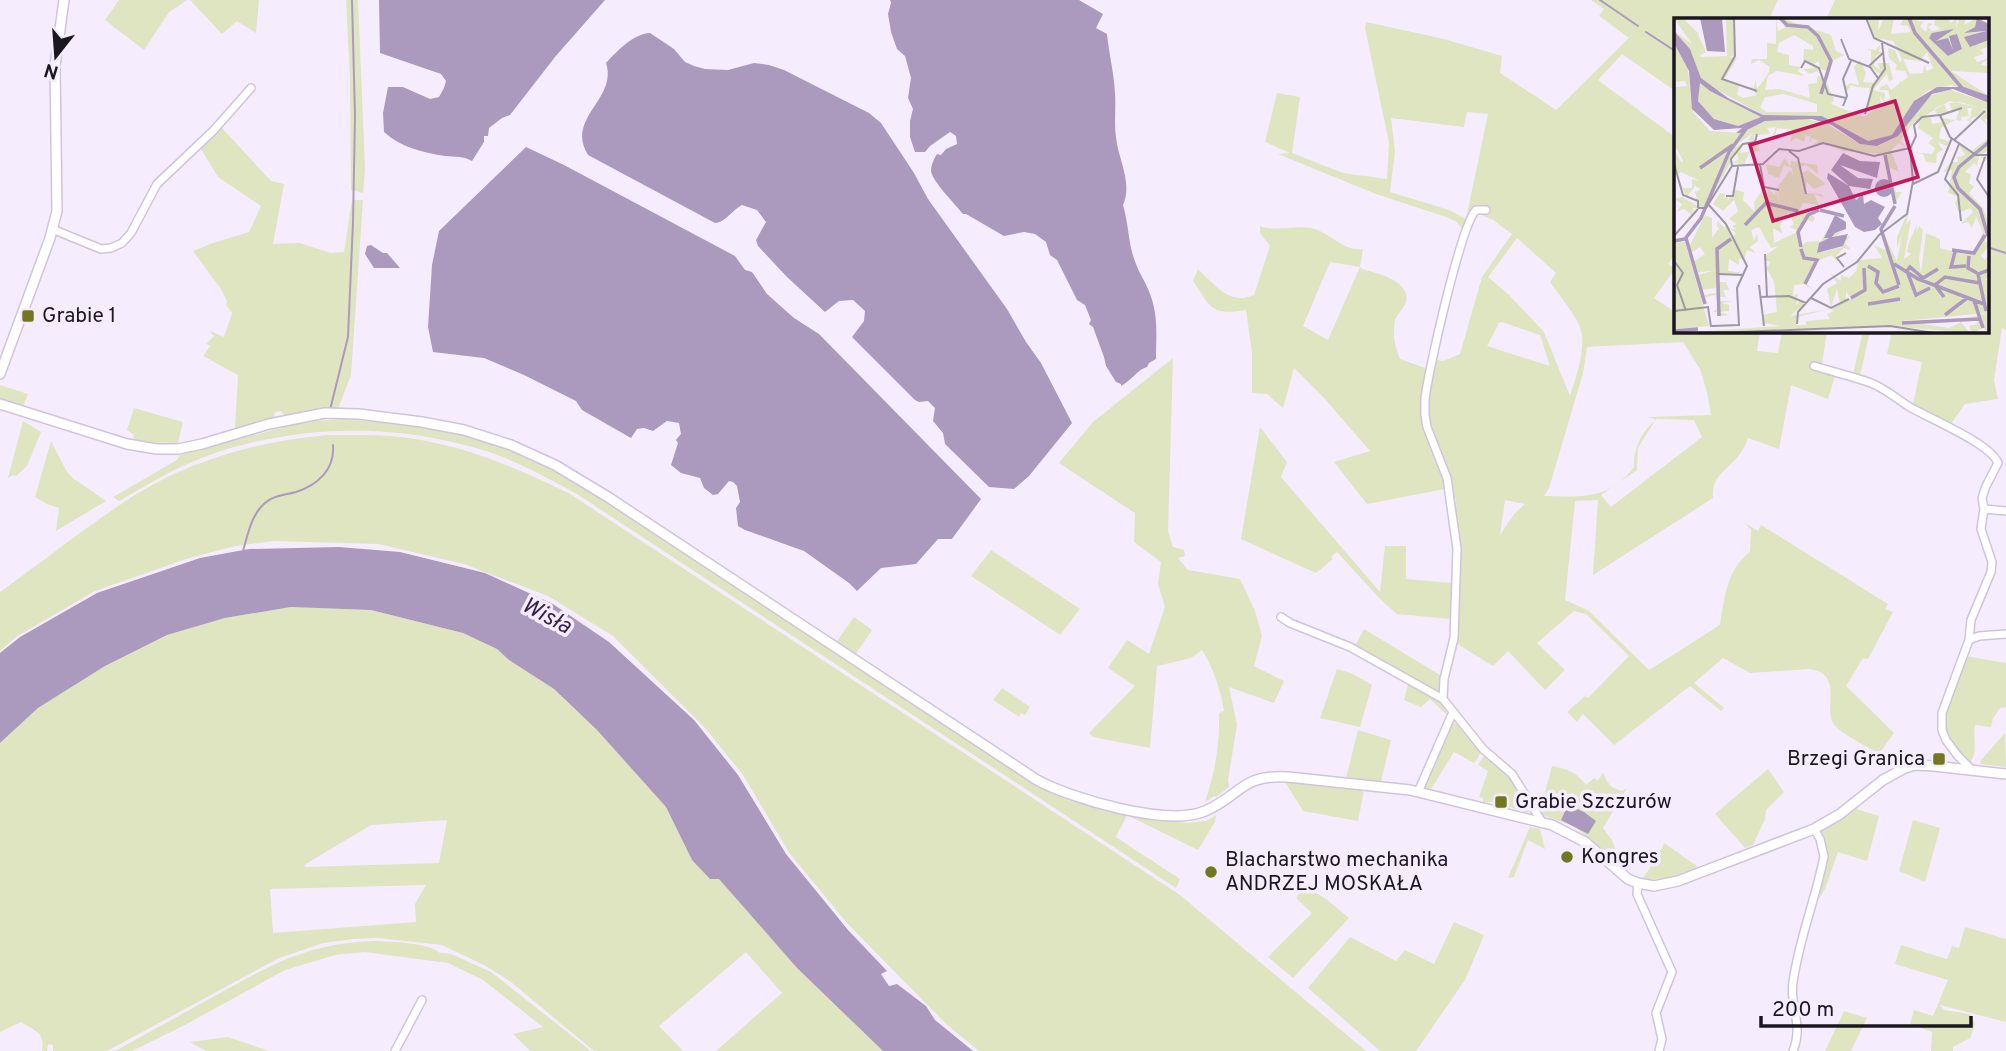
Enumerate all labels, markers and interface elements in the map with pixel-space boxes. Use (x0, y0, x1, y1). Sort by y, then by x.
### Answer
inset map (1674, 18, 1988, 332)
north arrow (21, 21, 91, 91)
text: N (42, 57, 62, 84)
place label: Grabie 1 (42, 303, 116, 330)
marker: Grabie 1 (20, 308, 36, 324)
water label: Wisła (516, 592, 576, 642)
place label: Brzegi Granica (1787, 746, 1925, 773)
marker: Brzegi Granica (1931, 751, 1947, 767)
place label: Grabie Szczurów (1515, 789, 1672, 816)
marker: Grabie Szczurów (1493, 794, 1509, 810)
place label: Kongres (1581, 844, 1659, 871)
place label: Blacharstwo mechanika ANDRZEJ MOSKAŁA (1225, 847, 1448, 898)
marker: Kongres (1559, 849, 1575, 865)
marker: Blacharstwo mechanika ANDRZEJ MOSKAŁA (1203, 864, 1219, 880)
scale bar (1761, 984, 1971, 1028)
text: 200 m (1772, 997, 1834, 1024)

